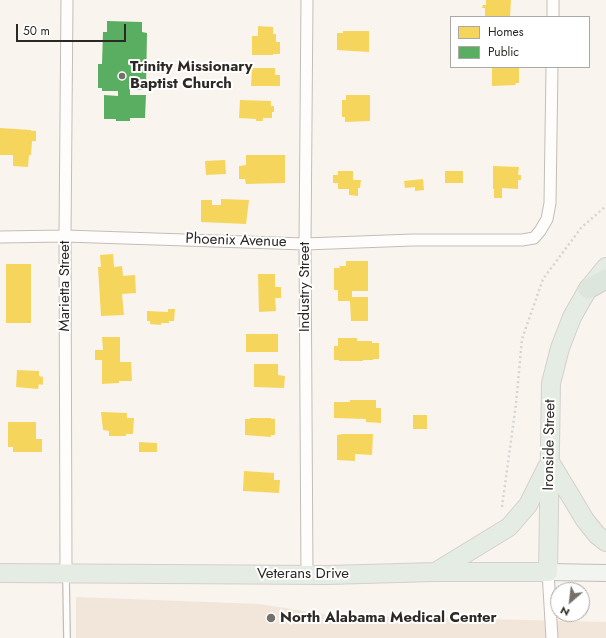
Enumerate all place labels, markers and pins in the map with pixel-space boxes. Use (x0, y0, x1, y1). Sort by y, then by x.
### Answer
place label: Trinity Missionary Baptist Church (130, 58, 253, 93)
marker: Trinity Missionary Baptist Church (117, 71, 127, 81)
place label: North Alabama Medical Center (280, 609, 497, 627)
marker: North Alabama Medical Center (265, 612, 277, 624)

